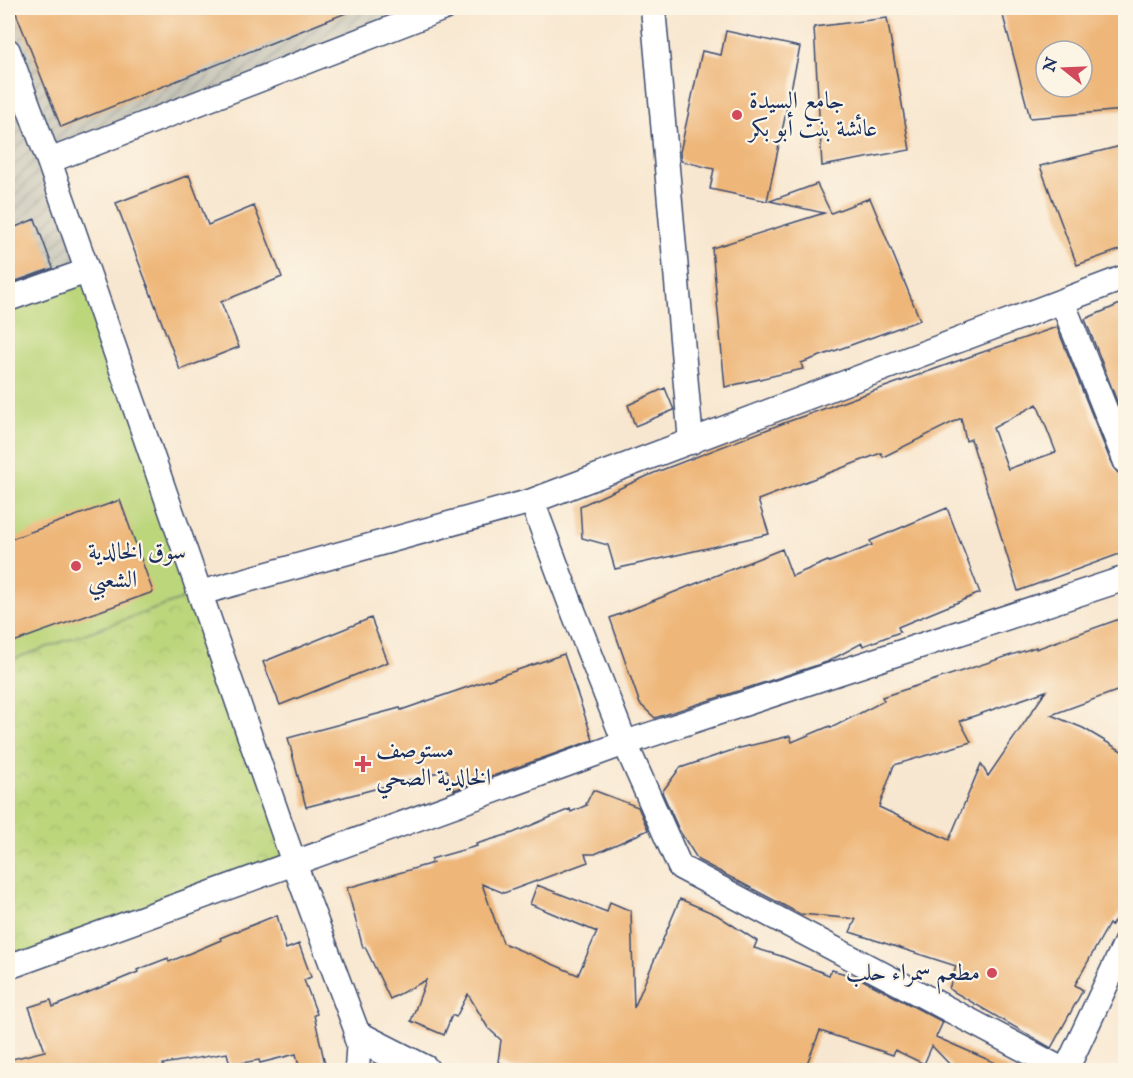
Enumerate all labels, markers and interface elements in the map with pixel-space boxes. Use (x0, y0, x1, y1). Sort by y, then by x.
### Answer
north arrow (1034, 39, 1094, 99)
text: N (1040, 55, 1063, 76)
place label: جامع السيدة عائشة بنت أبو بكر (746, 86, 877, 145)
marker: جامع السيدة عائشة بنت أبو بكر (730, 108, 744, 122)
place label: سوق الخالدية الشعبي (88, 537, 186, 601)
marker: سوق الخالدية الشعبي (69, 559, 83, 573)
place label: مستوصف الخالدية الصحي (376, 735, 491, 800)
marker: مستوصف الخالدية الصحي (354, 755, 372, 773)
place label: مطعم سمراء حلب (846, 958, 980, 994)
marker: مطعم سمراء حلب (985, 966, 999, 980)

